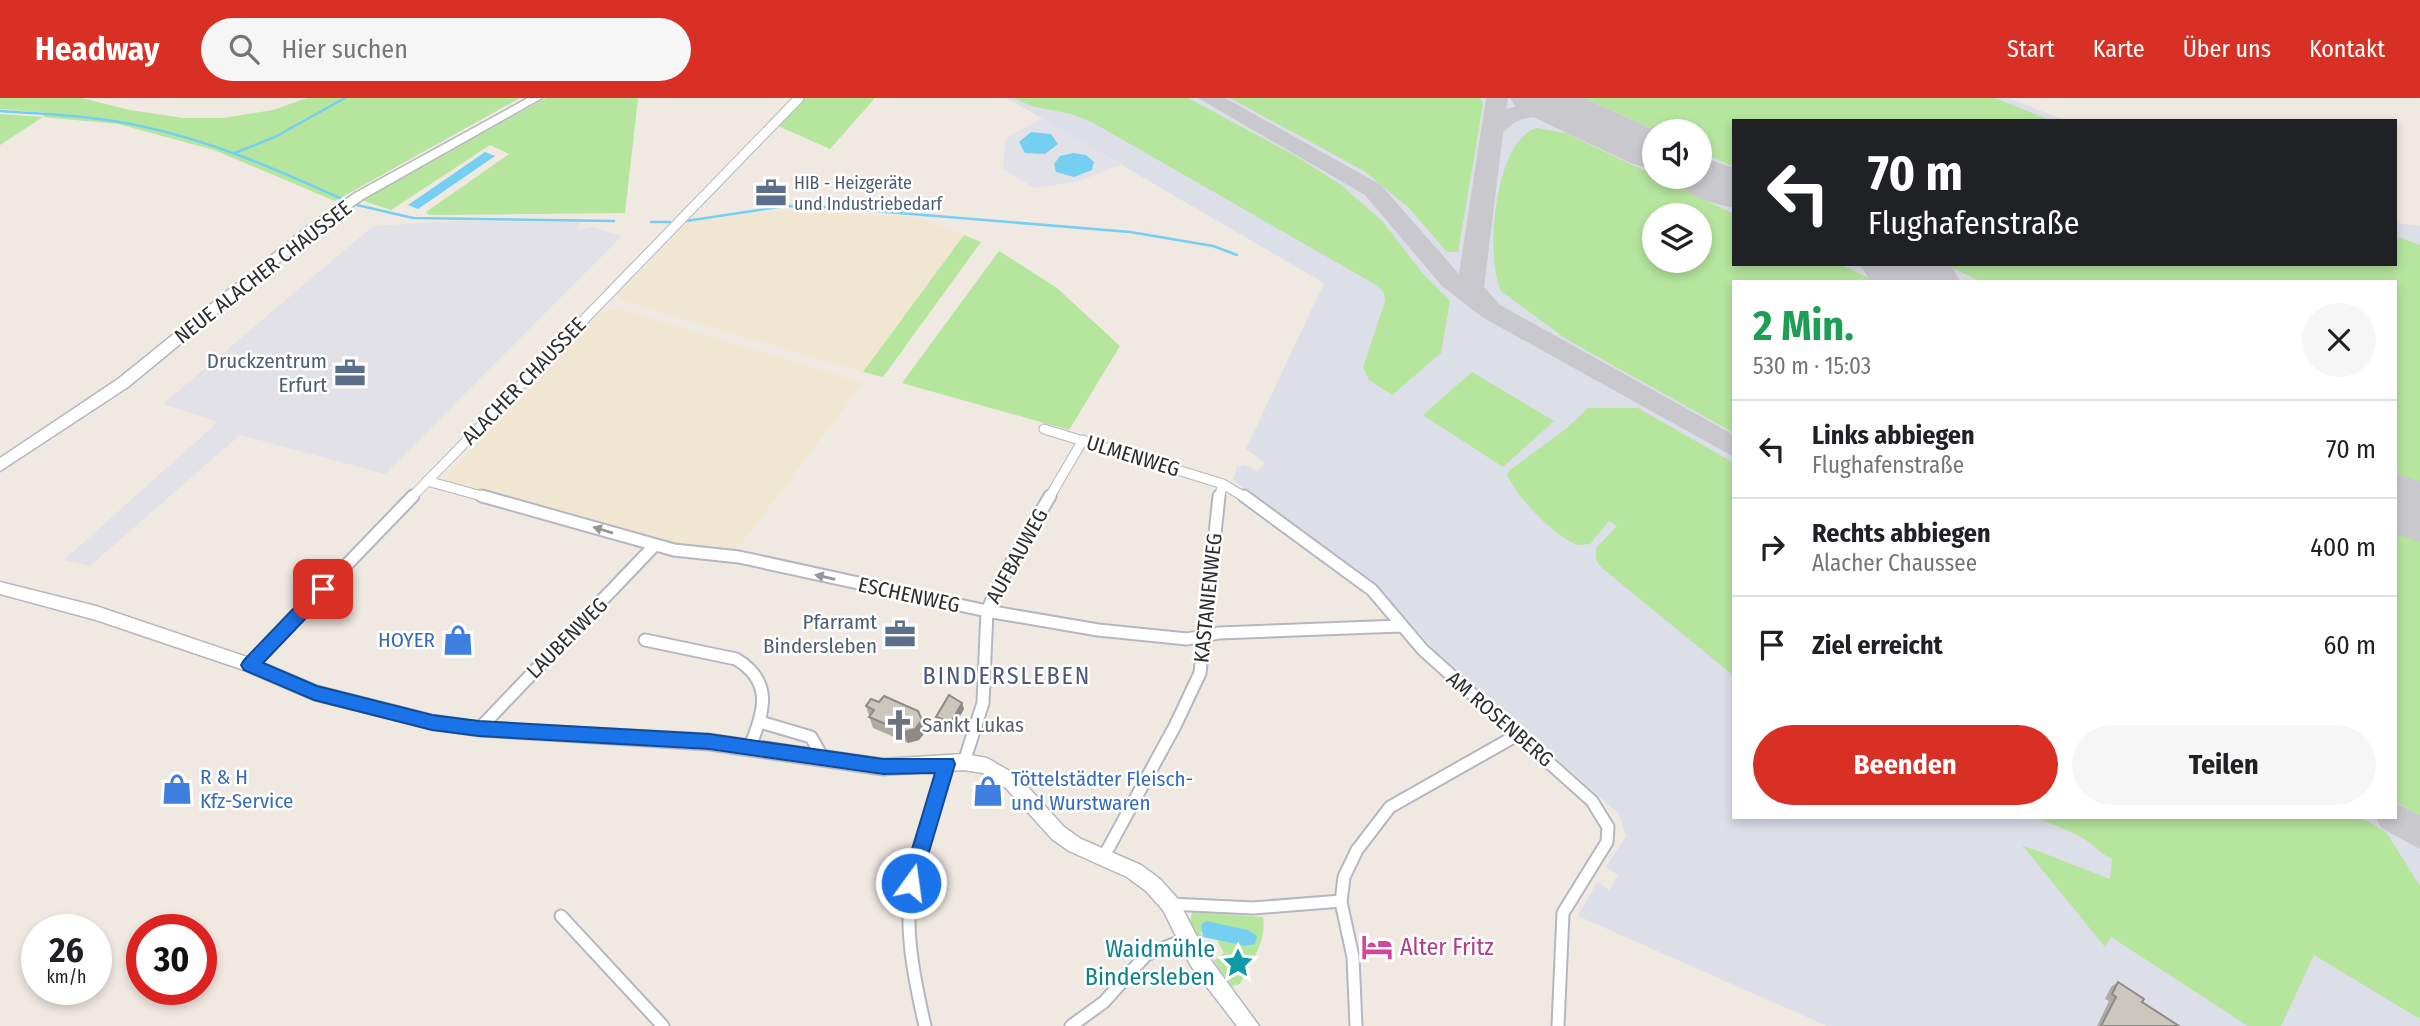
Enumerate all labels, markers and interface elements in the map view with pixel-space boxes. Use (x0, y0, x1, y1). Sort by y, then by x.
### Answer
search box (201, 18, 691, 81)
text: Headway (35, 29, 159, 69)
icon: search (225, 30, 263, 68)
text: Hier suchen (281, 34, 408, 65)
text: Start (2007, 35, 2055, 63)
text: Karte (2093, 35, 2145, 63)
text: Über uns (2183, 35, 2271, 63)
text: Kontakt (2309, 35, 2385, 63)
map controls (1642, 119, 1712, 273)
button: sound (1642, 119, 1712, 189)
text: 70 m (1868, 144, 1963, 203)
icon: left (1753, 147, 1844, 238)
place label: HIB - Heizgeräte und Industriebedarf (794, 172, 944, 215)
office icon: HIB - Heizgeräte und Industriebedarf (754, 176, 788, 210)
street label: NEUE ALACHER CHAUSSEE (169, 195, 357, 349)
button: layers (1642, 203, 1712, 273)
text: Flughafenstraße (1868, 204, 2080, 242)
text: 2 Min. (1753, 301, 1854, 351)
button: close (2302, 303, 2376, 377)
street label: ALACHER CHAUSSEE (456, 312, 592, 450)
place label: Druckzentrum Erfurt (207, 348, 327, 398)
text: 530 m · 15:03 (1753, 352, 1871, 380)
office icon: Druckzentrum Erfurt (333, 356, 367, 390)
text: Links abbiegen (1812, 420, 1975, 451)
street label: ULMENWEG (1083, 429, 1183, 483)
icon: left (1753, 430, 1791, 468)
text: 70 m (2326, 434, 2376, 465)
text: Flughafenstraße (1812, 451, 1964, 479)
street label: AUFBAUWEG (980, 504, 1054, 608)
text: Rechts abbiegen (1812, 518, 1991, 549)
one-way arrow (592, 525, 613, 535)
icon: right (1753, 528, 1791, 566)
street label: KASTANIENWEG (1188, 532, 1228, 664)
text: 400 m (2310, 532, 2376, 563)
text: Alacher Chaussee (1812, 549, 1977, 577)
pin (293, 559, 353, 619)
icon: arrive (304, 570, 342, 608)
one-way arrow (814, 571, 836, 582)
street label: ESCHENWEG (856, 572, 962, 618)
street label: LAUBENWEG (521, 592, 613, 684)
place label: Pfarramt Bindersleben (763, 609, 877, 659)
office icon: Pfarramt Bindersleben (883, 617, 917, 651)
shop icon: HOYER (441, 623, 475, 657)
icon: arrive (1753, 626, 1791, 664)
place label: HOYER (378, 627, 436, 653)
text: Ziel erreicht (1812, 630, 1943, 661)
text: 60 m (2323, 630, 2376, 661)
district label: BINDERSLEBEN (923, 662, 1091, 690)
street label: AM ROSENBERG (1441, 666, 1559, 772)
church icon: Sankt Lukas (882, 708, 916, 742)
place label: Sankt Lukas (922, 712, 1024, 738)
button: Beenden (1753, 725, 2058, 805)
button: Teilen (2072, 725, 2376, 805)
place label: R & H Kfz-Service (200, 764, 293, 814)
place label: Töttelstädter Fleisch- und Wurstwaren (1011, 766, 1193, 816)
shop icon: R & H Kfz-Service (160, 772, 194, 806)
shop icon: Töttelstädter Fleisch- und Wurstwaren (971, 774, 1005, 808)
position arrow (874, 846, 948, 920)
speed limit sign: 30 (126, 914, 217, 1005)
text: 26 (49, 929, 84, 971)
hotel icon: Alter Fritz (1360, 930, 1394, 964)
place label: Alter Fritz (1400, 933, 1494, 961)
place label: Waidmühle Bindersleben (1085, 935, 1215, 991)
place icon: Waidmühle Bindersleben (1221, 946, 1255, 980)
text: km/h (46, 966, 87, 988)

